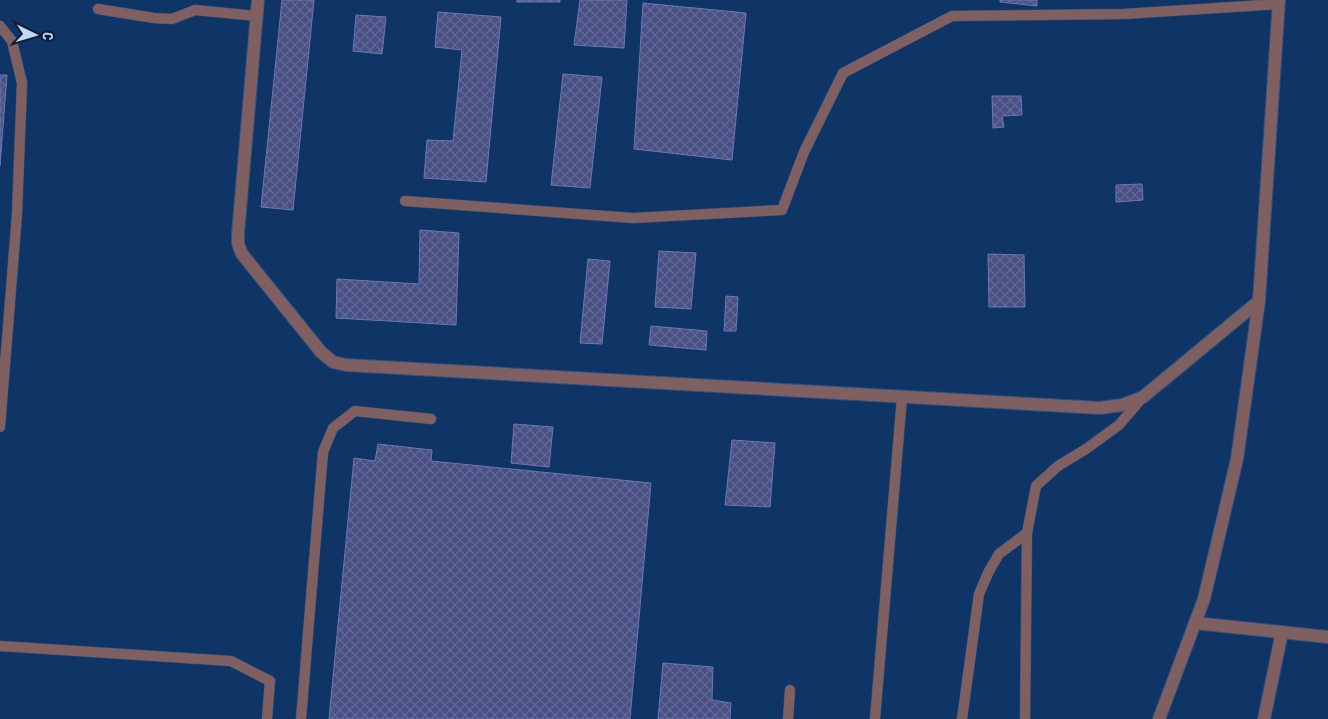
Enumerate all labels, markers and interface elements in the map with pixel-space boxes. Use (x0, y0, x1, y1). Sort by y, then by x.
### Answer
north arrow (10, 10, 60, 60)
text: С (40, 31, 56, 41)

